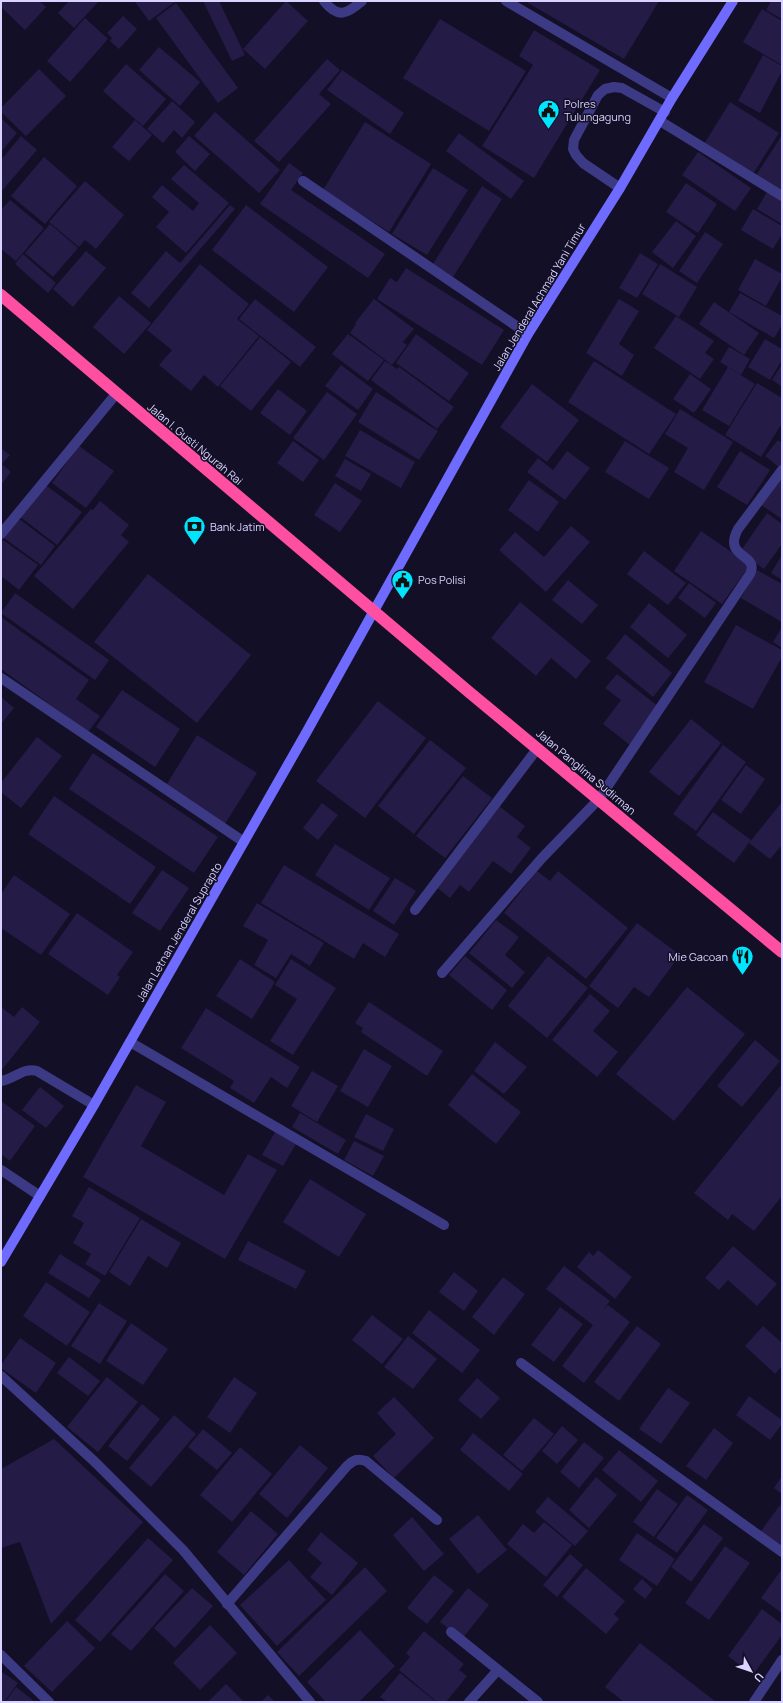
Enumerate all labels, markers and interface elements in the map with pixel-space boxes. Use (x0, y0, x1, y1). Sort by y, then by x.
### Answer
place label: Polres Tulungagung (564, 96, 631, 124)
public building icon: Polres Tulungagung (536, 97, 562, 130)
street label: Jalan Jenderal Achmad Yani Timur (489, 220, 589, 373)
street label: Jalan I. Gusti Ngurah Rai (144, 399, 246, 488)
bank icon: Bank Jatim (181, 514, 207, 547)
place label: Bank Jatim (210, 519, 265, 534)
public building icon: Pos Polisi (389, 567, 415, 600)
place label: Pos Polisi (418, 572, 466, 587)
street label: Jalan Panglima Sudirman (534, 726, 639, 818)
street label: Jalan Letnan Jenderal Suprapto (132, 859, 225, 1004)
restaurant icon: Mie Gacoan (730, 944, 756, 977)
place label: Mie Gacoan (669, 949, 728, 964)
north arrow (731, 1651, 771, 1691)
text: U (751, 1670, 767, 1686)

